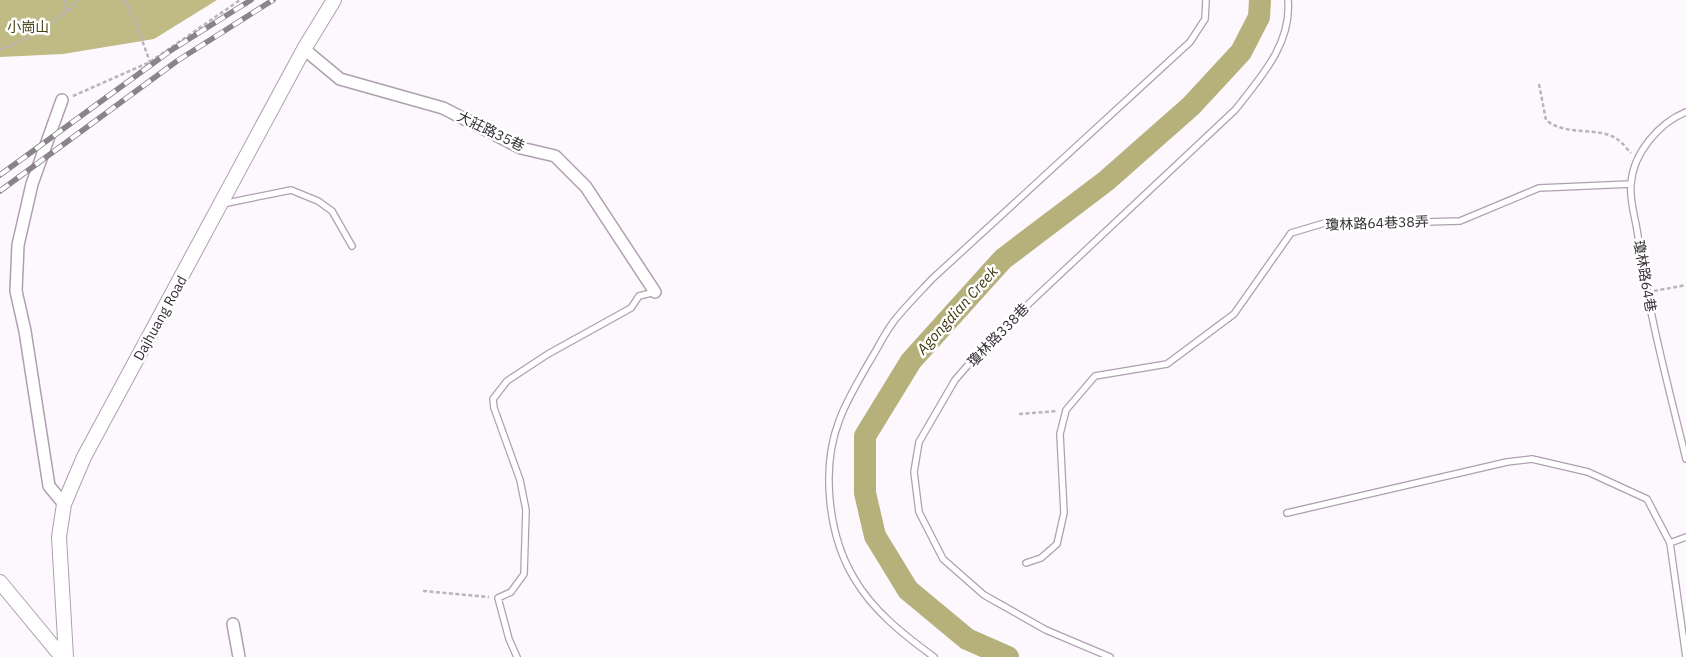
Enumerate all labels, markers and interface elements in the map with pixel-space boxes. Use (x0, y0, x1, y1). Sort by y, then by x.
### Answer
park label: 小崗山 (7, 18, 49, 36)
street label: 大莊路35巷 (454, 107, 528, 155)
street label: 瓊林路64巷38弄 (1325, 212, 1429, 234)
street label: 瓊林路64巷 (1630, 239, 1660, 313)
water label: Agongdian Creek (912, 262, 1002, 359)
street label: Dajhuang Road (129, 272, 191, 364)
street label: 瓊林路338巷 (963, 300, 1033, 370)

